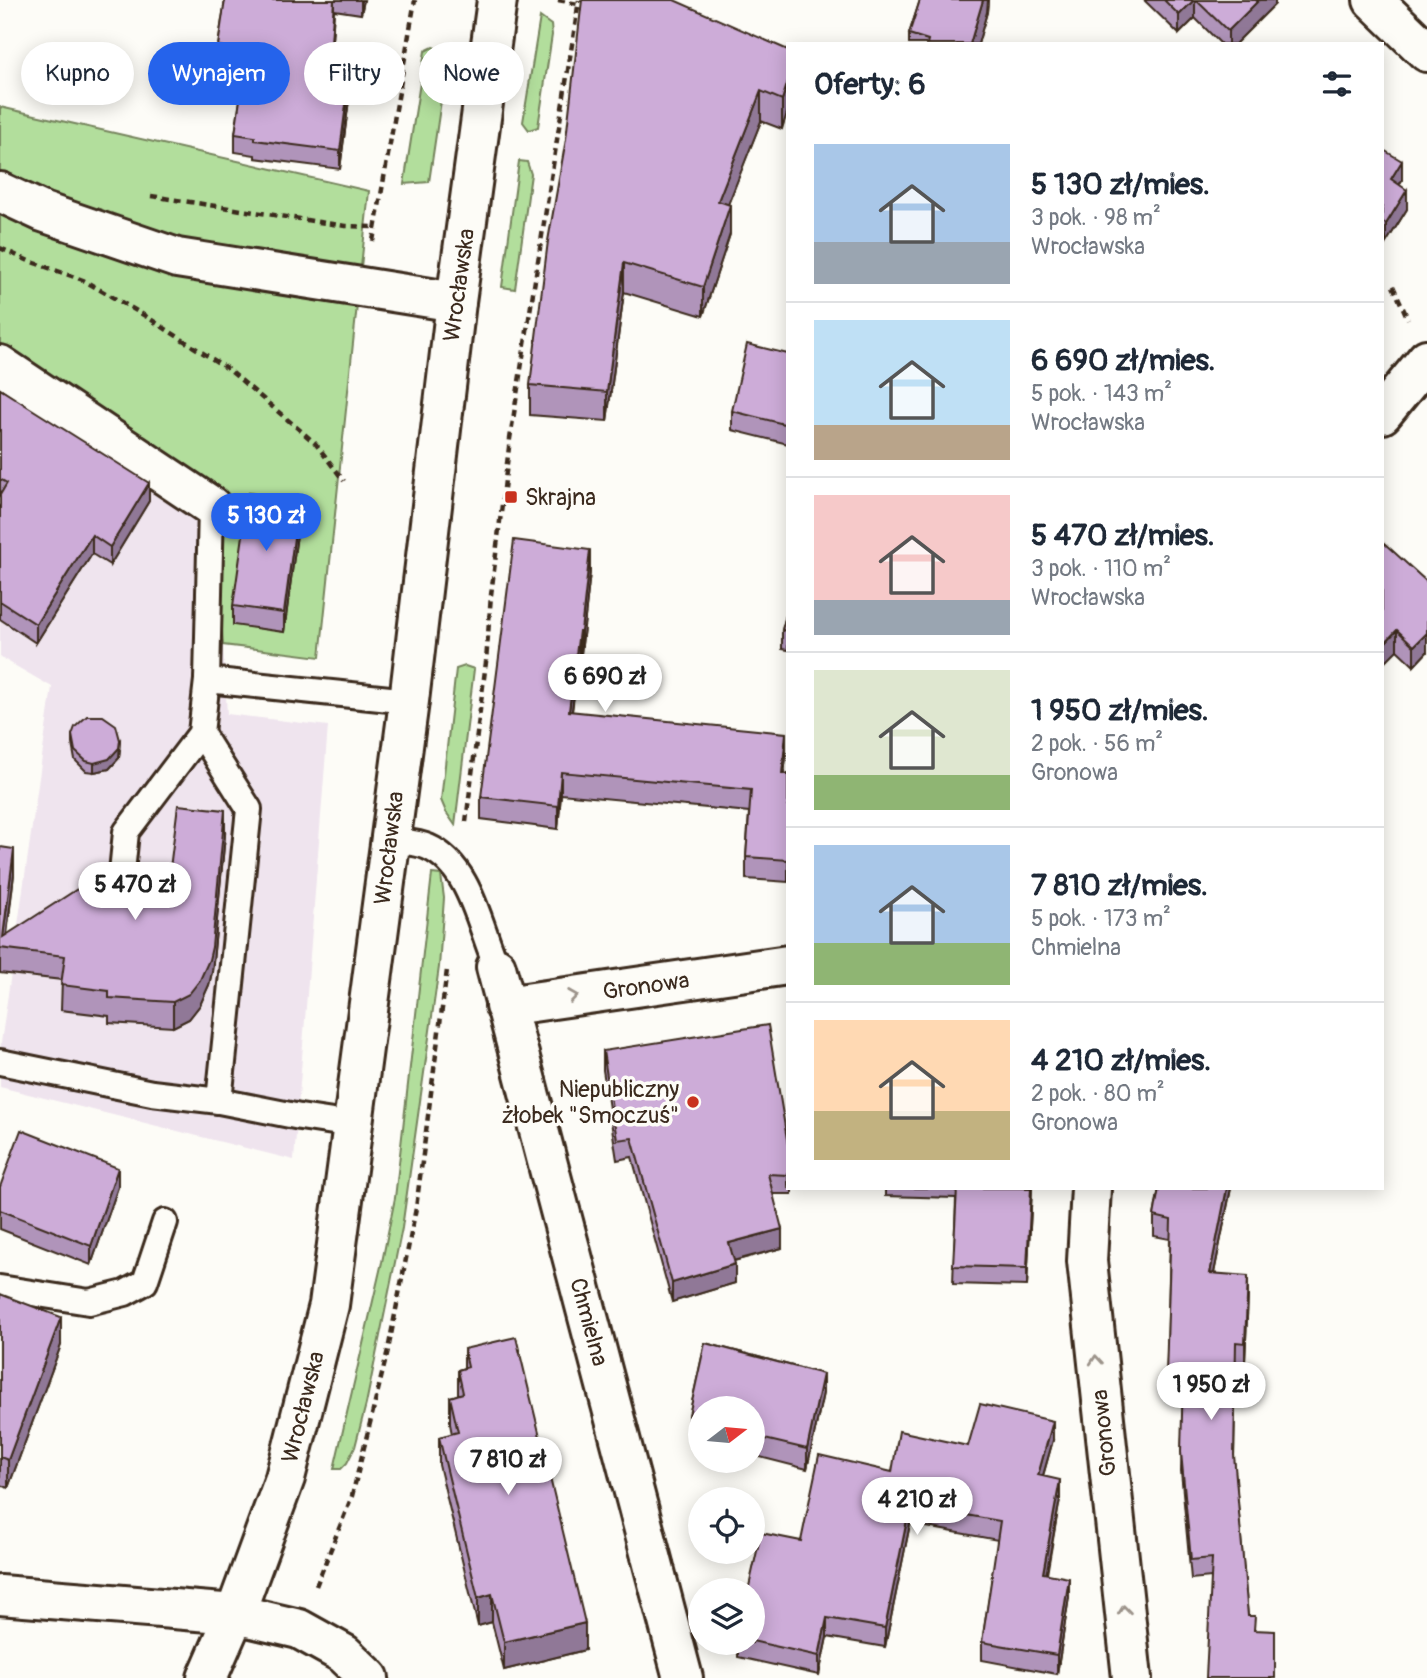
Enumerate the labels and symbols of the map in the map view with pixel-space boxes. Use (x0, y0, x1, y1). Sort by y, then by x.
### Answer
street label: Wrocławska (437, 227, 481, 343)
place label: Skrajna (525, 483, 596, 512)
marker: Skrajna (503, 489, 519, 505)
pin: 5 130 zł (194, 494, 338, 553)
pin: 6 690 zł (533, 654, 677, 714)
street label: Wrocławska (368, 790, 410, 906)
pin: 5 470 zł (63, 862, 207, 922)
street label: Gronowa (601, 966, 691, 1006)
one-way arrow (567, 989, 579, 1004)
place label: Niepubliczny żłobek "Smoczuś" (501, 1075, 679, 1130)
marker: Niepubliczny żłobek "Smoczuś" (685, 1094, 701, 1110)
street label: Chmielna (563, 1275, 615, 1369)
street label: Wrocławska (275, 1348, 331, 1466)
one-way arrow (1089, 1354, 1104, 1365)
pin: 1 950 zł (1139, 1362, 1283, 1422)
street label: Gronowa (1085, 1388, 1123, 1478)
north arrow (688, 1396, 765, 1474)
pin: 7 810 zł (436, 1438, 580, 1497)
pin: 4 210 zł (845, 1478, 989, 1537)
one-way arrow (1117, 1604, 1132, 1615)

